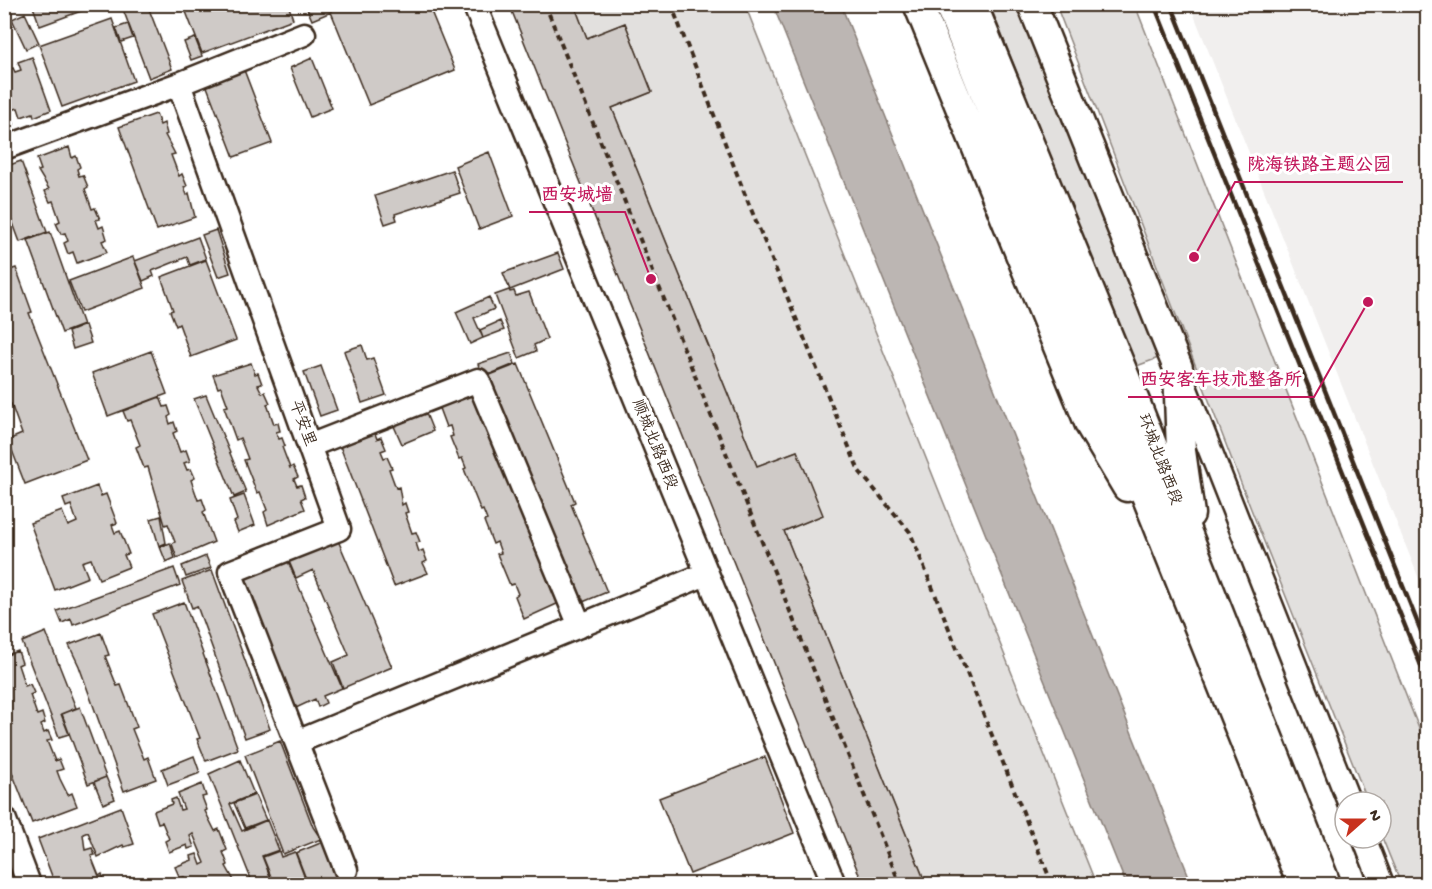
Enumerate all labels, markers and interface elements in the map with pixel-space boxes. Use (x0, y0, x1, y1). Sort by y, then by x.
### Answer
callout: 陇海铁路主题公园 (1235, 146, 1403, 182)
text: 陇海铁路主题公园 (1247, 155, 1391, 177)
callout: 西安城墙 (529, 176, 625, 212)
text: 西安城墙 (541, 185, 613, 207)
callout: 西安客车技术整备所 (1128, 361, 1314, 397)
text: 西安客车技术整备所 (1140, 370, 1302, 392)
street label: 顺城北路西段 (626, 396, 682, 493)
street label: 平安里 (284, 398, 319, 450)
street label: 环城北路西段 (1132, 411, 1186, 508)
north arrow (1333, 790, 1393, 850)
text: N (1363, 808, 1385, 825)

